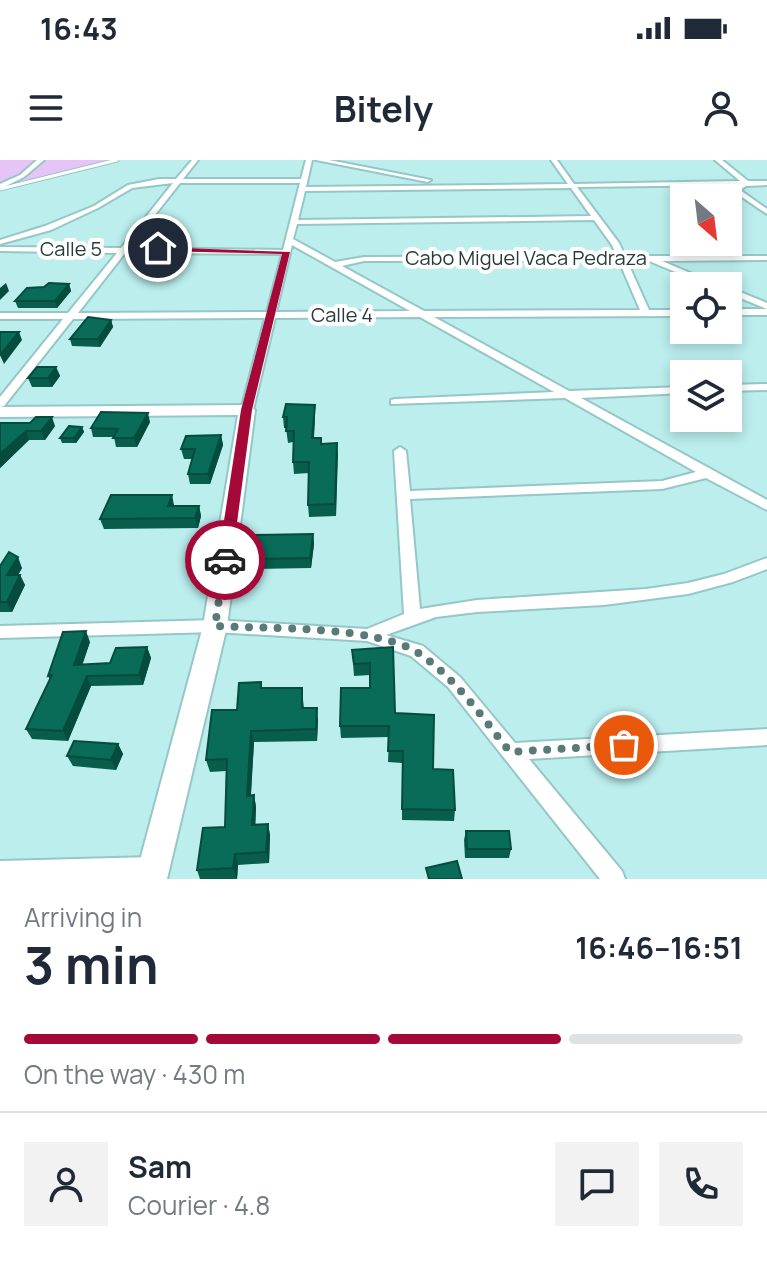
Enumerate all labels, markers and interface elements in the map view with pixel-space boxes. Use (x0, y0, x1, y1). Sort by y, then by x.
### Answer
text: 16:43 (40, 8, 118, 49)
text: Bitely (334, 84, 433, 133)
icon: menu (24, 86, 68, 130)
icon: person (699, 86, 743, 130)
north arrow (670, 184, 742, 256)
map controls (670, 184, 742, 432)
pin (124, 214, 192, 282)
icon: home (136, 226, 180, 270)
street label: Calle 5 (40, 235, 102, 262)
street label: Cabo Miguel Vaca Pedraza (405, 244, 647, 271)
button: locate (670, 272, 742, 344)
street label: Calle 4 (311, 301, 373, 328)
button: layers (670, 360, 742, 432)
courier (185, 520, 265, 600)
icon: car (203, 538, 247, 582)
pin (590, 711, 658, 779)
icon: bag (602, 723, 646, 767)
text: Arriving in (24, 899, 142, 935)
text: 16:46–16:51 (575, 927, 743, 968)
text: 3 min (24, 929, 159, 1000)
text: On the way · 430 m (24, 1056, 245, 1092)
button: person (24, 1142, 108, 1226)
button: chat (555, 1142, 639, 1226)
button: phone (659, 1142, 743, 1226)
text: Sam (128, 1146, 192, 1187)
text: Courier · 4.8 (128, 1187, 270, 1223)

